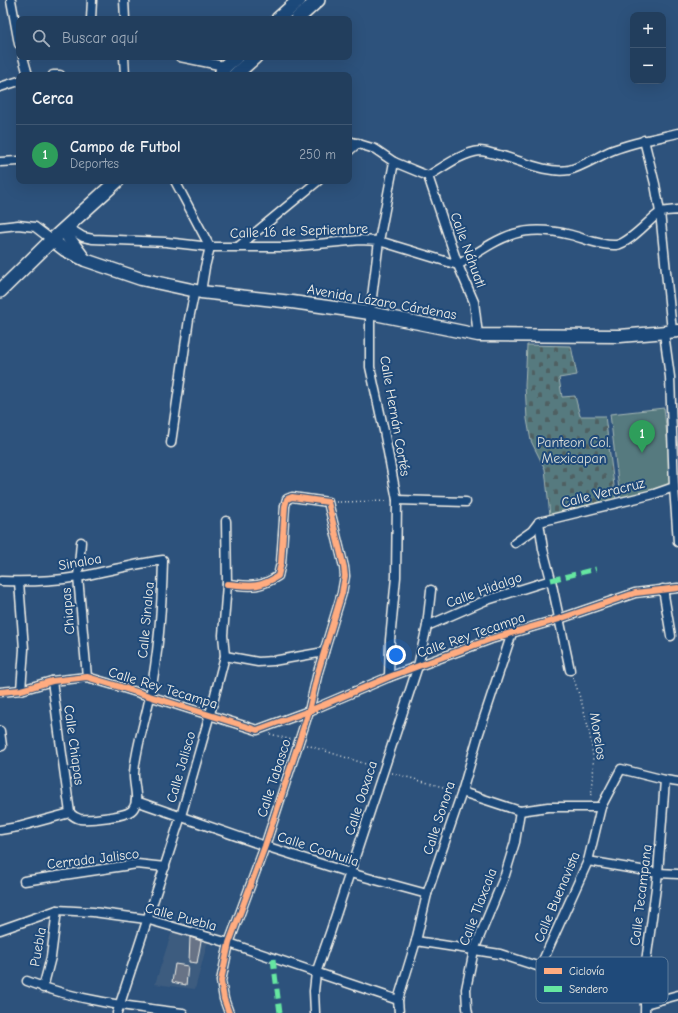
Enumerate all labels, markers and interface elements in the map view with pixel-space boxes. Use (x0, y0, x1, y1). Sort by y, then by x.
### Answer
map controls (630, 12, 666, 84)
button: + (630, 12, 666, 48)
search box (16, 16, 352, 60)
icon: search (30, 27, 52, 49)
text: Buscar aquí (62, 29, 138, 47)
button: − (630, 48, 666, 84)
text: Cerca (32, 89, 74, 108)
text: Campo de Futbol (70, 138, 181, 156)
text: 1 (42, 147, 48, 162)
text: 250 m (299, 147, 336, 162)
text: Deportes (70, 156, 119, 171)
street label: Calle Náhuatl (446, 210, 490, 290)
street label: Calle 16 de Septiembre (230, 220, 368, 242)
street label: Avenida Lázaro Cárdenas (306, 280, 458, 324)
street label: Calle Hernán Cortés (376, 355, 414, 478)
pin: 1 (629, 420, 655, 453)
park label: Panteon Col. Mexicapan (537, 434, 611, 467)
street label: Calle Veracruz (560, 474, 646, 512)
street label: Sinaloa (57, 550, 103, 574)
street label: Calle Hidalgo (444, 568, 524, 612)
street label: Calle Sinaloa (134, 581, 158, 659)
street label: Chiapas (57, 587, 79, 635)
street label: Calle Rey Tecampa (415, 609, 527, 661)
your location (386, 645, 406, 665)
street label: Calle Rey Tecampa (106, 663, 220, 713)
street label: Calle Chiapas (60, 704, 88, 786)
street label: Morelos (586, 711, 610, 761)
street label: Calle Jalisco (163, 729, 199, 805)
street label: Calle Tabasco (253, 737, 295, 819)
street label: Calle Oaxaca (341, 759, 381, 837)
street label: Calle Sonora (419, 779, 459, 857)
street label: Calle Coahuila (275, 828, 361, 870)
street label: Calle Tecampana (626, 843, 656, 947)
street label: Cerrada Jalisco (46, 845, 140, 873)
street label: Calle Buenavista (530, 849, 584, 945)
street label: Calle Tlaxcala (455, 866, 501, 948)
street label: Calle Puebla (143, 899, 219, 935)
street label: Puebla (26, 926, 50, 968)
legend (536, 957, 668, 1003)
text: Ciclovía (569, 965, 604, 978)
text: Sendero (569, 983, 608, 996)

